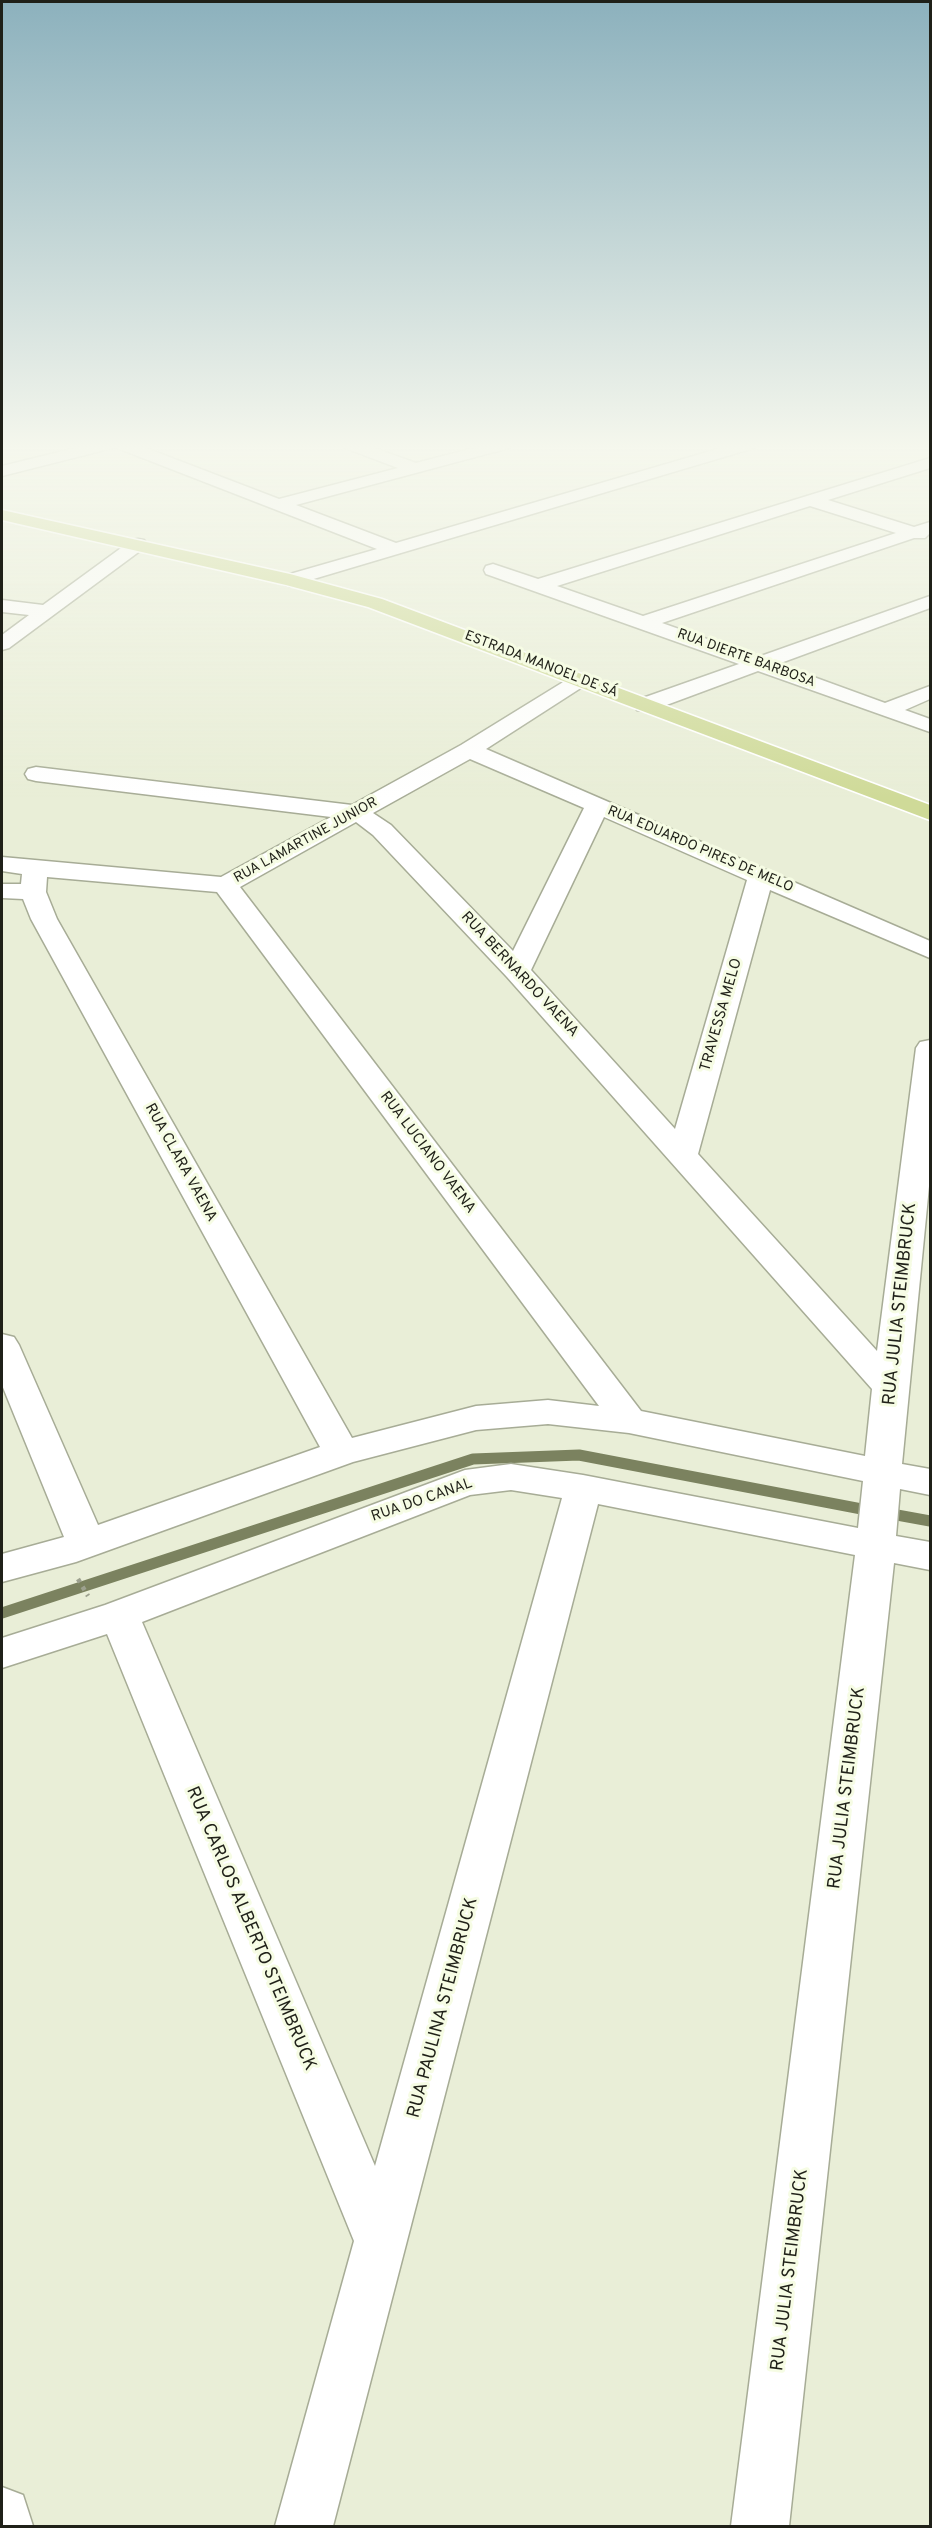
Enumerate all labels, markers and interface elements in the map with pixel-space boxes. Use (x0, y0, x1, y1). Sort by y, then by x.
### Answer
street label: RUA DIERTE BARBOSA (675, 626, 817, 692)
street label: ESTRADA MANOEL DE SÁ (462, 628, 620, 702)
street label: RUA LAMARTINE JUNIOR (231, 794, 381, 888)
street label: RUA EDUARDO PIRES DE MELO (605, 803, 795, 897)
street label: RUA BERNARDO VAENA (456, 909, 582, 1041)
street label: TRAVESSA MELO (697, 956, 747, 1074)
street label: RUA LUCIANO VAENA (375, 1088, 479, 1218)
street label: RUA CLARA VAENA (140, 1101, 220, 1225)
street label: RUA JULIA STEIMBRUCK (880, 1202, 922, 1406)
street label: RUA DO CANAL (369, 1475, 475, 1527)
street label: RUA JULIA STEIMBRUCK (825, 1686, 871, 1890)
street label: RUA CARLOS ALBERTO STEIMBRUCK (180, 1784, 320, 2074)
street label: RUA PAULINA STEIMBRUCK (404, 1895, 484, 2121)
street label: RUA JULIA STEIMBRUCK (768, 2168, 814, 2372)

